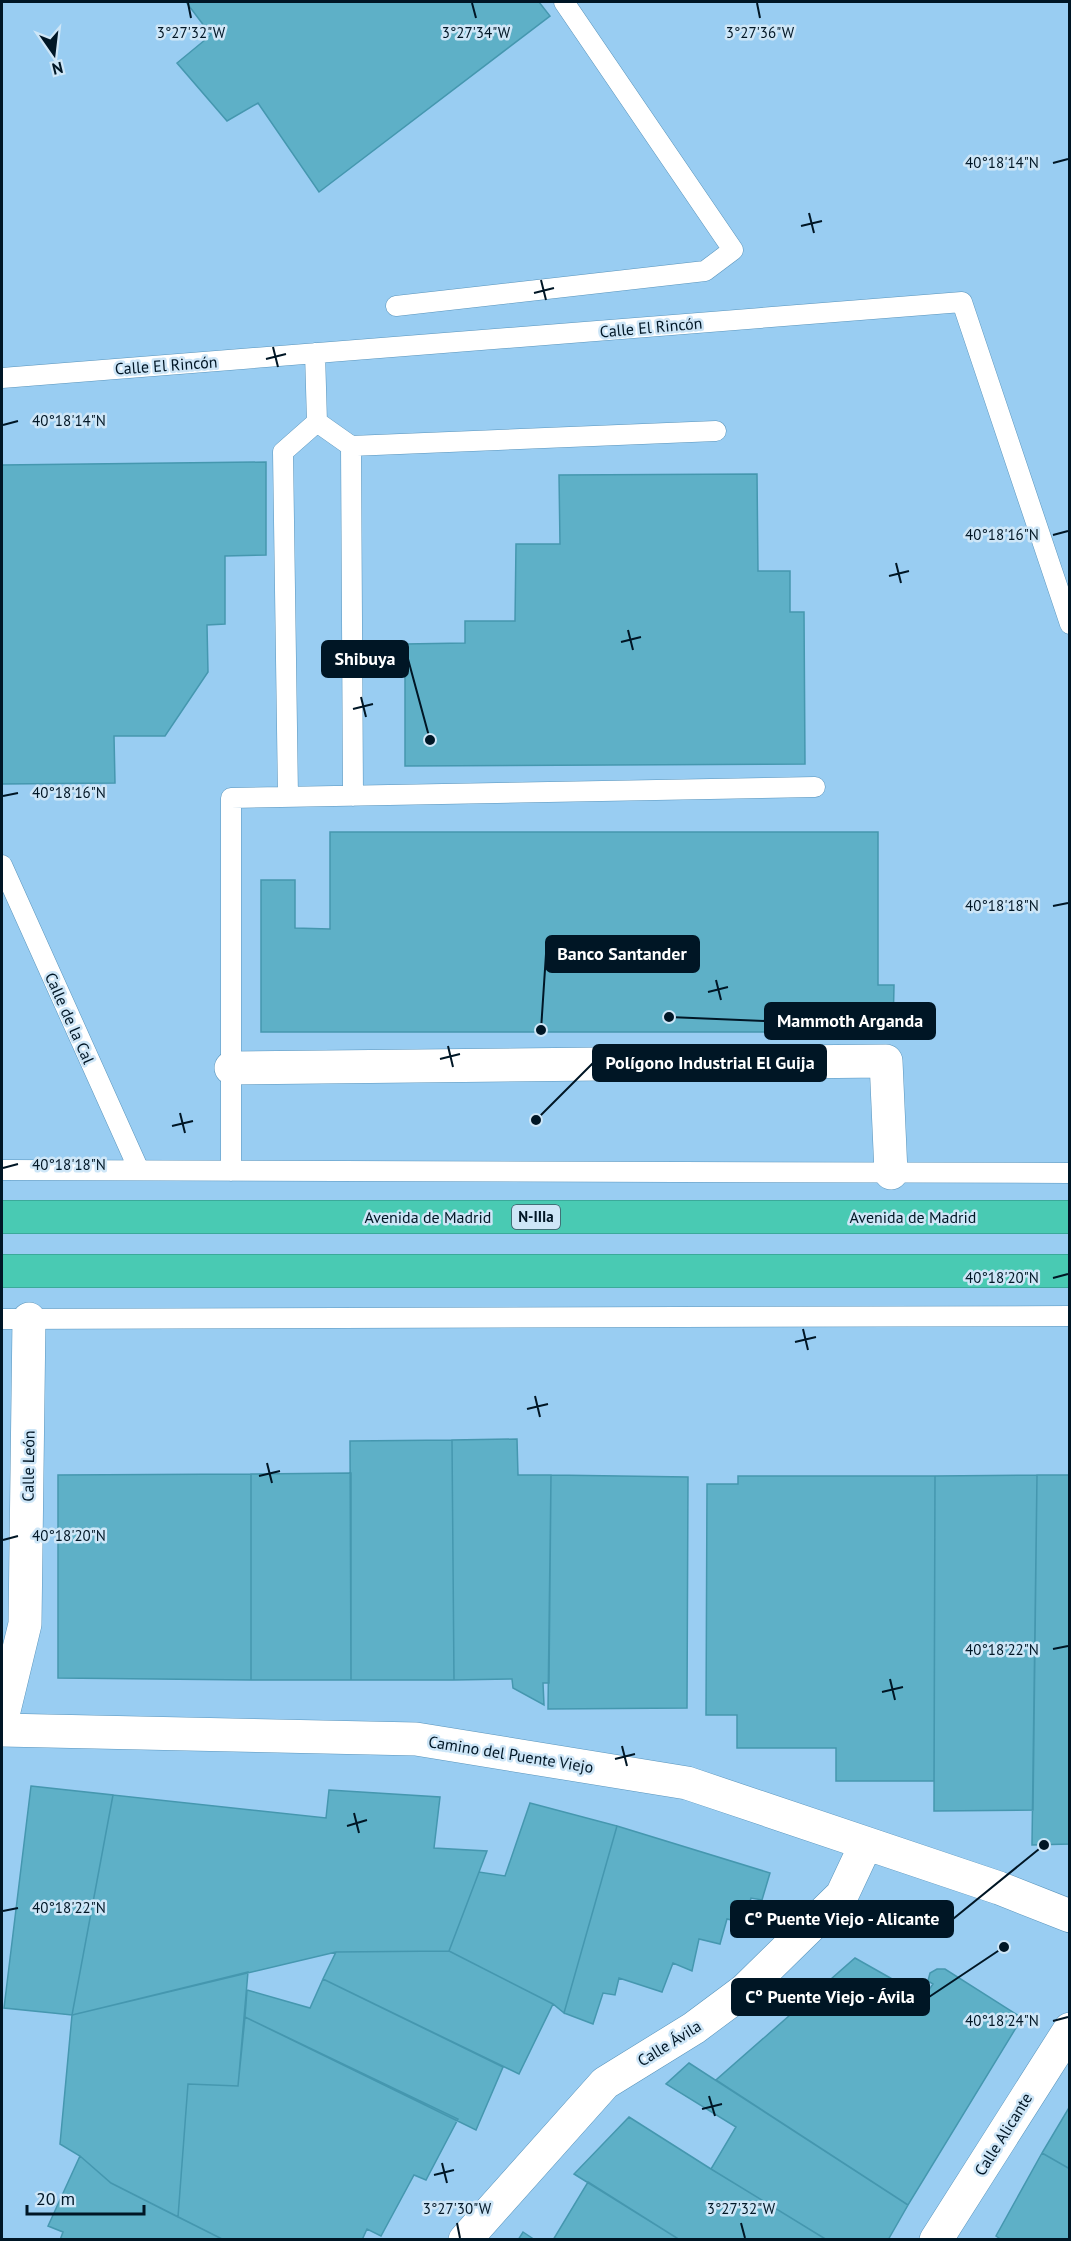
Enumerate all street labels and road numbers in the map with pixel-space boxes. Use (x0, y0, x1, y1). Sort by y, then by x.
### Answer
street label: Calle El Rincón (599, 313, 703, 341)
street label: Calle El Rincón (114, 351, 218, 379)
street label: Calle de la Cal (41, 969, 99, 1067)
road number: N-IIIa (512, 1205, 560, 1229)
street label: Avenida de Madrid (365, 1207, 491, 1227)
street label: Avenida de Madrid (850, 1207, 976, 1227)
street label: Calle León (17, 1430, 39, 1502)
street label: Camino del Puente Viejo (427, 1731, 595, 1777)
street label: Calle Ávila (633, 2016, 705, 2070)
street label: Calle Alicante (970, 2089, 1036, 2179)

